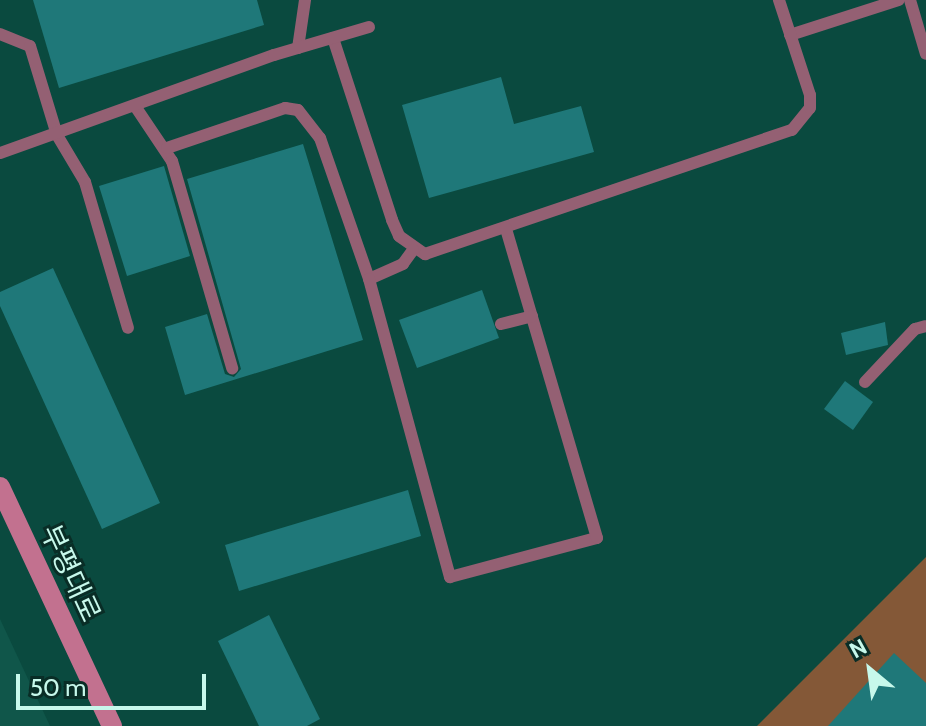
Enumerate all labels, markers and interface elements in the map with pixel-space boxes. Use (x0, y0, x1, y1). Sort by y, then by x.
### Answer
street label: 부평대로 (34, 519, 108, 627)
north arrow (830, 630, 910, 710)
text: N (845, 633, 871, 664)
scale bar (20, 658, 210, 708)
text: 50 m (30, 673, 86, 702)

